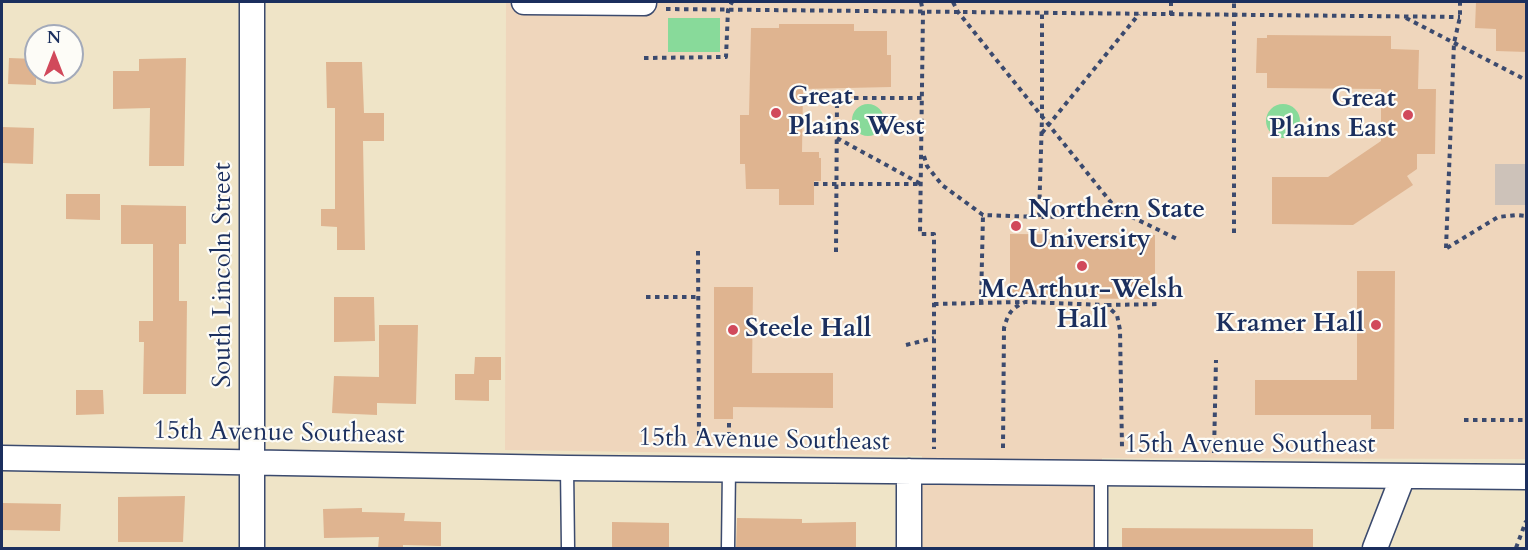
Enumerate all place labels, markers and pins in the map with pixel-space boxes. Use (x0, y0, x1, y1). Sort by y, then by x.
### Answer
place label: Great Plains West (788, 82, 924, 144)
place label: Great Plains East (1269, 84, 1396, 146)
marker: Great Plains West (769, 106, 783, 120)
marker: Great Plains East (1401, 108, 1415, 122)
place label: Northern State University (1028, 195, 1205, 256)
marker: Northern State University (1009, 219, 1023, 233)
marker: McArthur-Welsh Hall (1075, 259, 1089, 273)
place label: McArthur-Welsh Hall (981, 275, 1183, 336)
place label: Kramer Hall (1215, 309, 1364, 341)
place label: Steele Hall (745, 314, 871, 346)
marker: Kramer Hall (1369, 318, 1383, 332)
marker: Steele Hall (726, 323, 740, 337)

